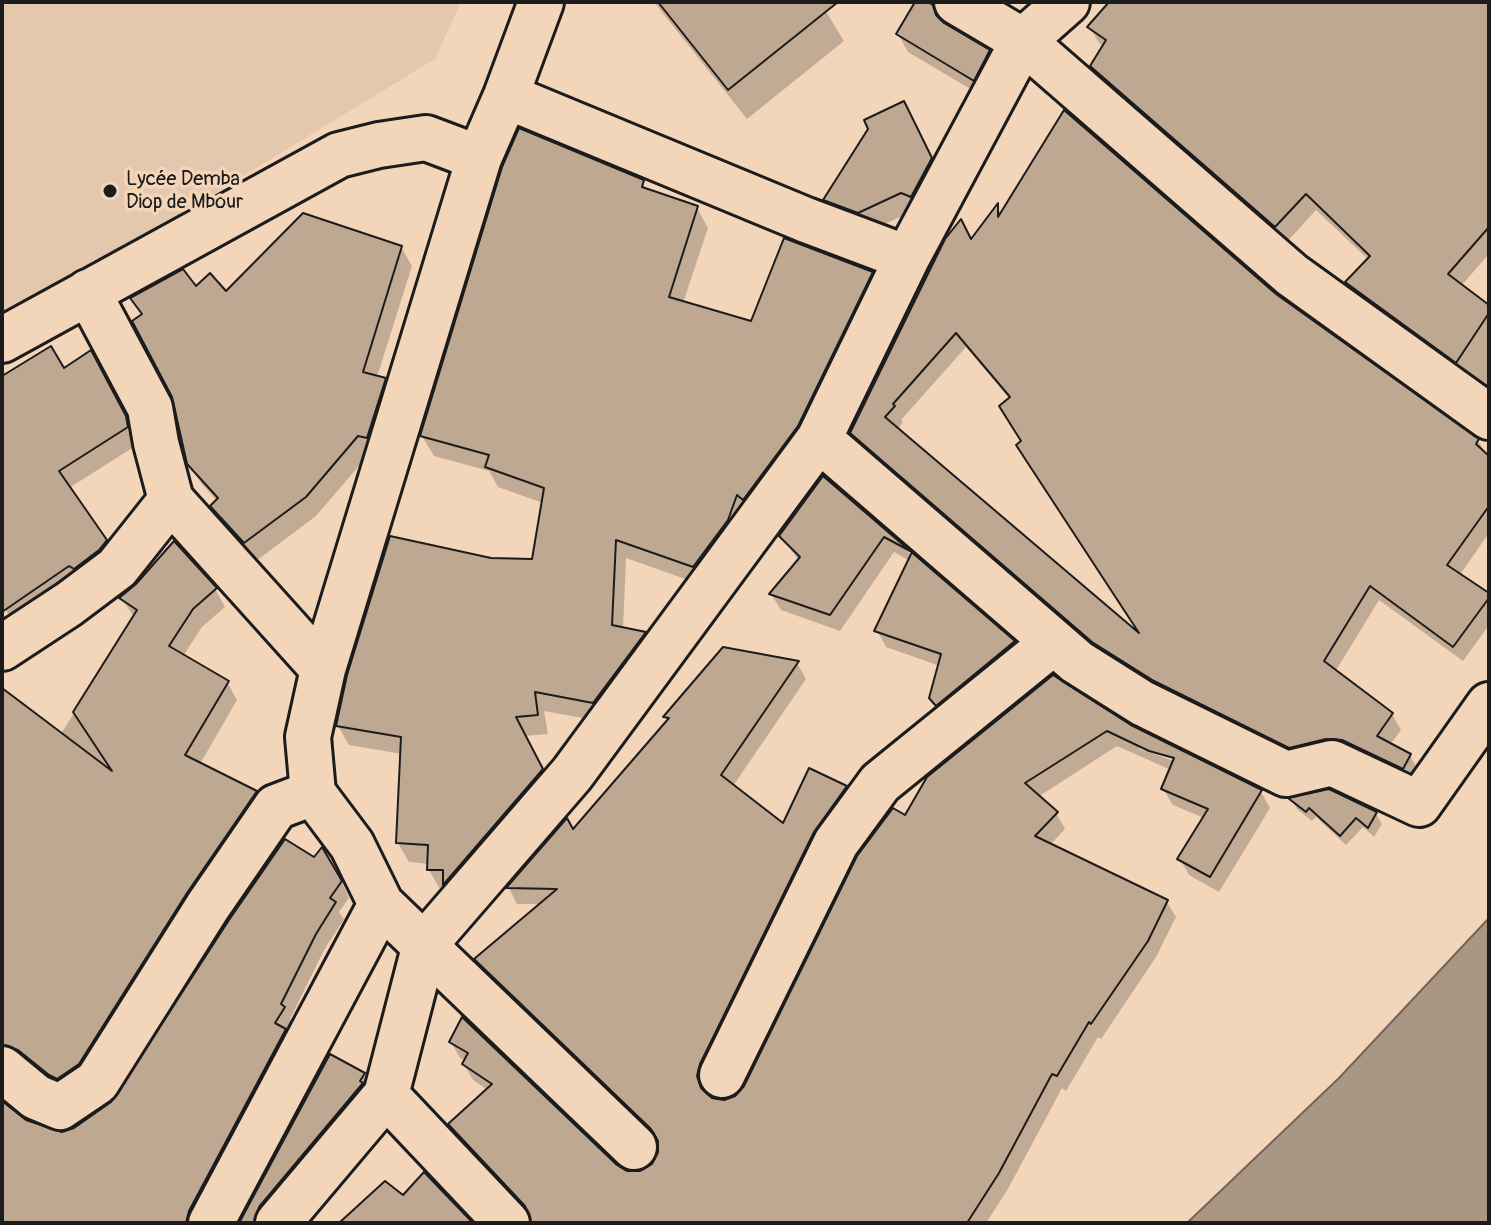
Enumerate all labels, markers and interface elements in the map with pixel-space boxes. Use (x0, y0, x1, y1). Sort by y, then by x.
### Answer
place label: Lycée Demba Diop de Mbour (126, 168, 243, 215)
marker: Lycée Demba Diop de Mbour (101, 182, 119, 200)

